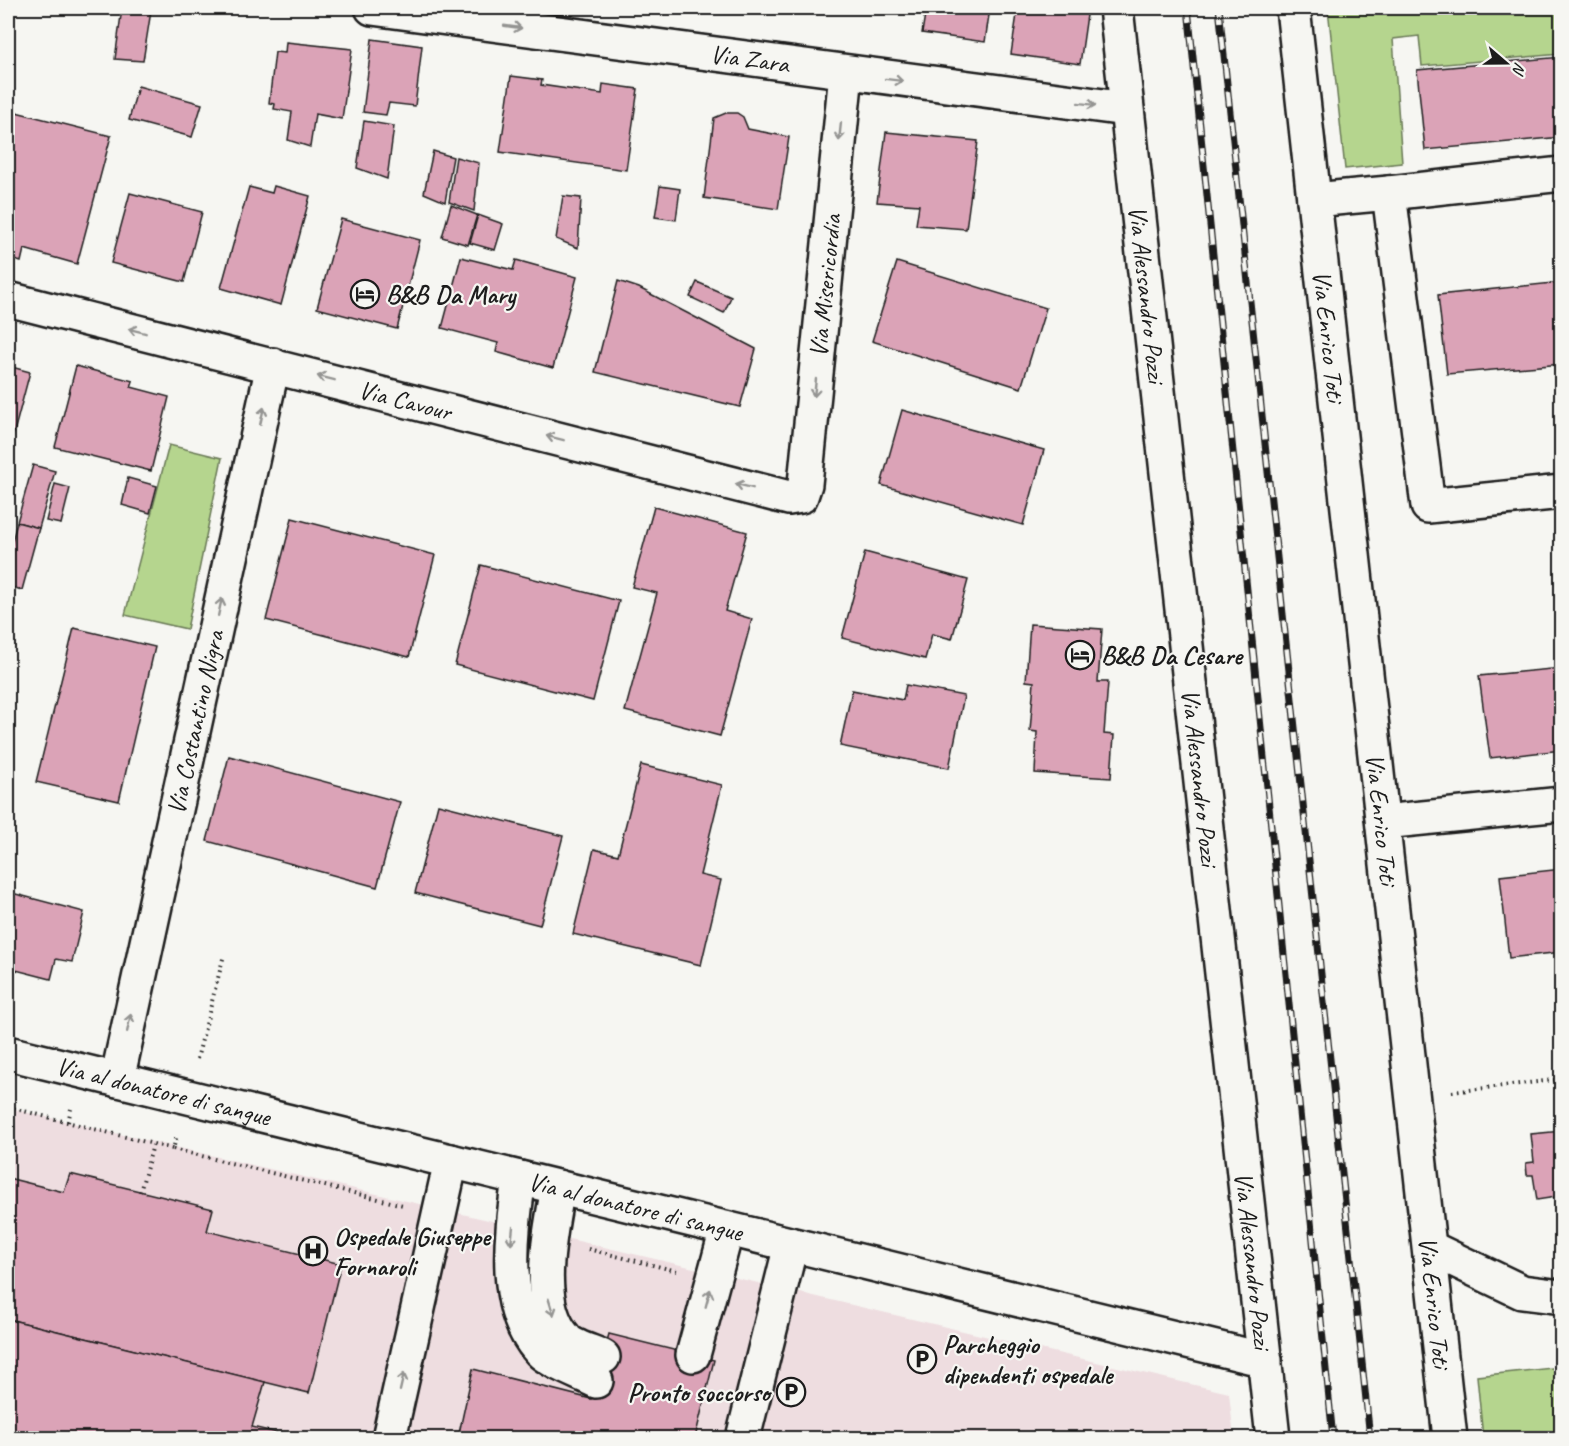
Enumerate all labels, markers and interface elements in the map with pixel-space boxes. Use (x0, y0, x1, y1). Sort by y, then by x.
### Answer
one-way arrow (503, 22, 523, 33)
north arrow (1476, 33, 1536, 93)
street label: Via Zara (708, 37, 793, 81)
text: N (1507, 60, 1530, 79)
one-way arrow (883, 74, 903, 85)
one-way arrow (1077, 99, 1097, 110)
one-way arrow (834, 121, 845, 141)
street label: Via Alessandro Pozzi (1121, 204, 1173, 388)
street label: Via Misericordia (802, 211, 849, 359)
street label: Via Enrico Toti (1305, 269, 1352, 406)
hotel icon: B&B Da Mary (349, 278, 381, 310)
place label: B&B Da Mary (386, 278, 517, 311)
one-way arrow (128, 325, 147, 337)
one-way arrow (317, 372, 336, 384)
street label: Via Cavour (355, 373, 457, 429)
one-way arrow (809, 378, 820, 398)
one-way arrow (257, 407, 268, 427)
one-way arrow (546, 431, 565, 443)
one-way arrow (735, 480, 754, 492)
one-way arrow (215, 598, 227, 617)
street label: Via Costantino Nigra (159, 626, 232, 818)
hotel icon: B&B Da Cesare (1064, 639, 1096, 671)
place label: B&B Da Cesare (1101, 639, 1244, 672)
street label: Via Alessandro Pozzi (1174, 687, 1226, 871)
street label: Via Enrico Toti (1358, 752, 1405, 890)
one-way arrow (124, 1014, 135, 1033)
street label: Via al donatore di sangue (53, 1049, 275, 1134)
street label: Via al donatore di sangue (525, 1165, 747, 1249)
street label: Via Alessandro Pozzi (1227, 1170, 1279, 1354)
place label: Ospedale Giuseppe Fornaroli (334, 1220, 492, 1283)
one-way arrow (506, 1226, 517, 1246)
hospital icon: Ospedale Giuseppe Fornaroli (297, 1235, 329, 1267)
street label: Via Enrico Toti (1411, 1235, 1459, 1373)
one-way arrow (703, 1289, 715, 1308)
one-way arrow (546, 1298, 557, 1317)
place label: Parcheggio dipendenti ospedale (943, 1328, 1115, 1391)
parking icon: Parcheggio dipendenti ospedale (906, 1343, 938, 1375)
one-way arrow (397, 1372, 409, 1391)
place label: Pronto soccorso (628, 1376, 773, 1409)
parking icon: Pronto soccorso (775, 1376, 807, 1408)

